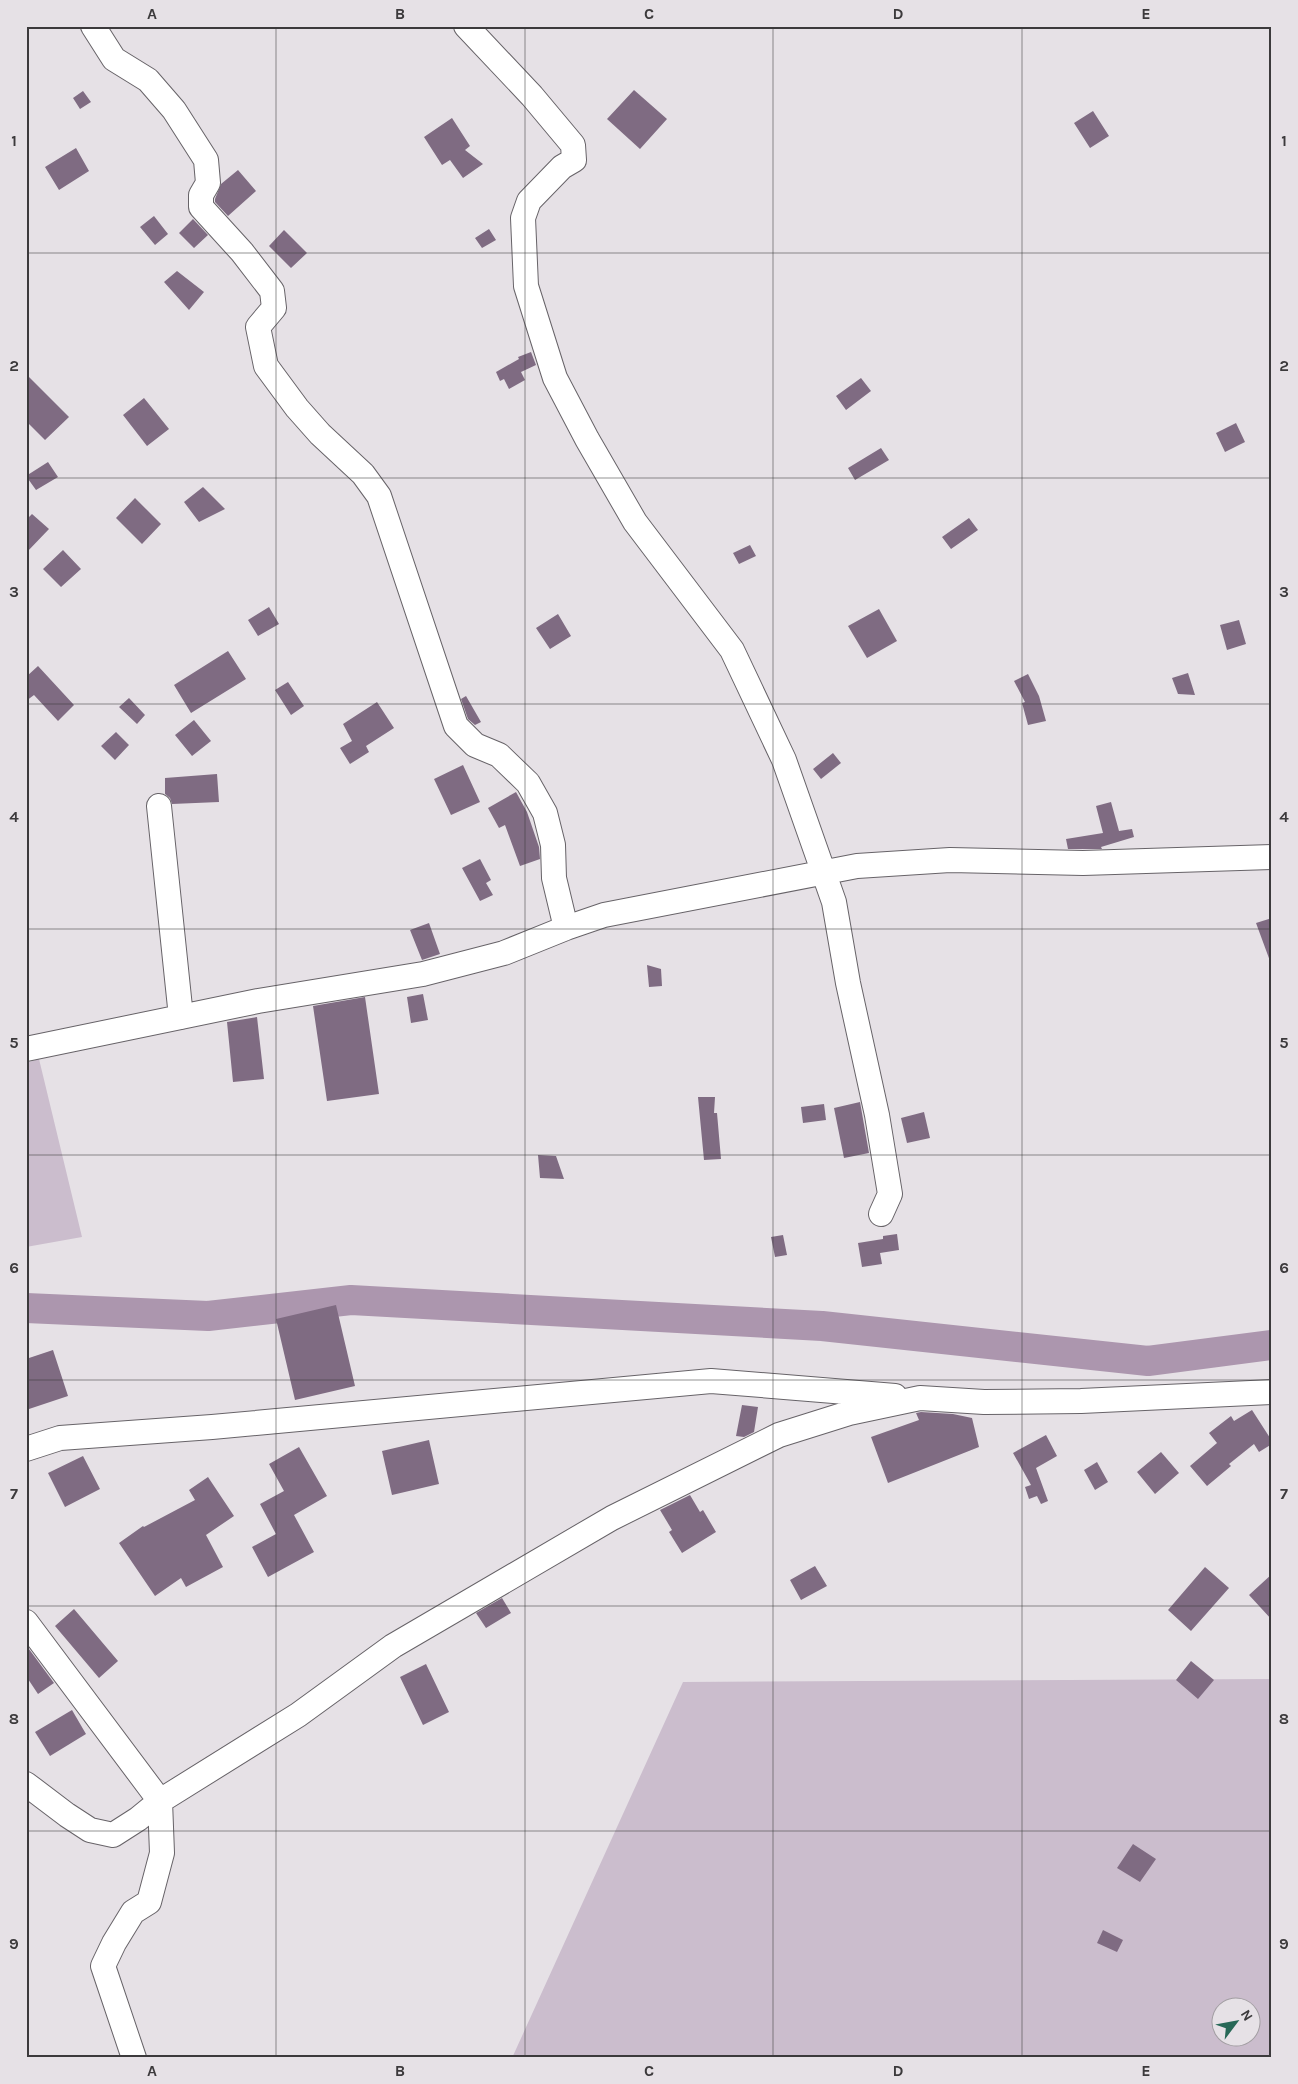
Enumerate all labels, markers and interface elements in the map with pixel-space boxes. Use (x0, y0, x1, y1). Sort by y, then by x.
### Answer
text: A (147, 4, 157, 23)
text: B (395, 4, 405, 23)
text: C (644, 4, 654, 23)
text: D (893, 4, 904, 23)
text: E (1141, 4, 1151, 23)
text: 1 (11, 131, 17, 150)
text: 1 (1281, 131, 1287, 150)
text: 2 (9, 356, 19, 375)
text: 2 (1279, 356, 1289, 375)
text: 3 (9, 582, 19, 601)
text: 3 (1279, 582, 1289, 601)
text: 4 (9, 807, 19, 826)
text: 4 (1279, 807, 1289, 826)
text: 5 (9, 1033, 19, 1052)
text: 5 (1279, 1033, 1289, 1052)
text: 6 (9, 1258, 19, 1277)
text: 6 (1279, 1258, 1289, 1277)
text: 7 (10, 1484, 18, 1503)
text: 7 (1280, 1484, 1288, 1503)
text: 8 (9, 1709, 19, 1728)
text: 8 (1279, 1709, 1289, 1728)
text: 9 (9, 1934, 19, 1953)
text: 9 (1279, 1934, 1289, 1953)
north arrow (1210, 1996, 1260, 2046)
text: N (1237, 2007, 1256, 2024)
text: A (147, 2061, 157, 2080)
text: B (395, 2061, 405, 2080)
text: C (644, 2061, 654, 2080)
text: D (893, 2061, 904, 2080)
text: E (1141, 2061, 1151, 2080)

